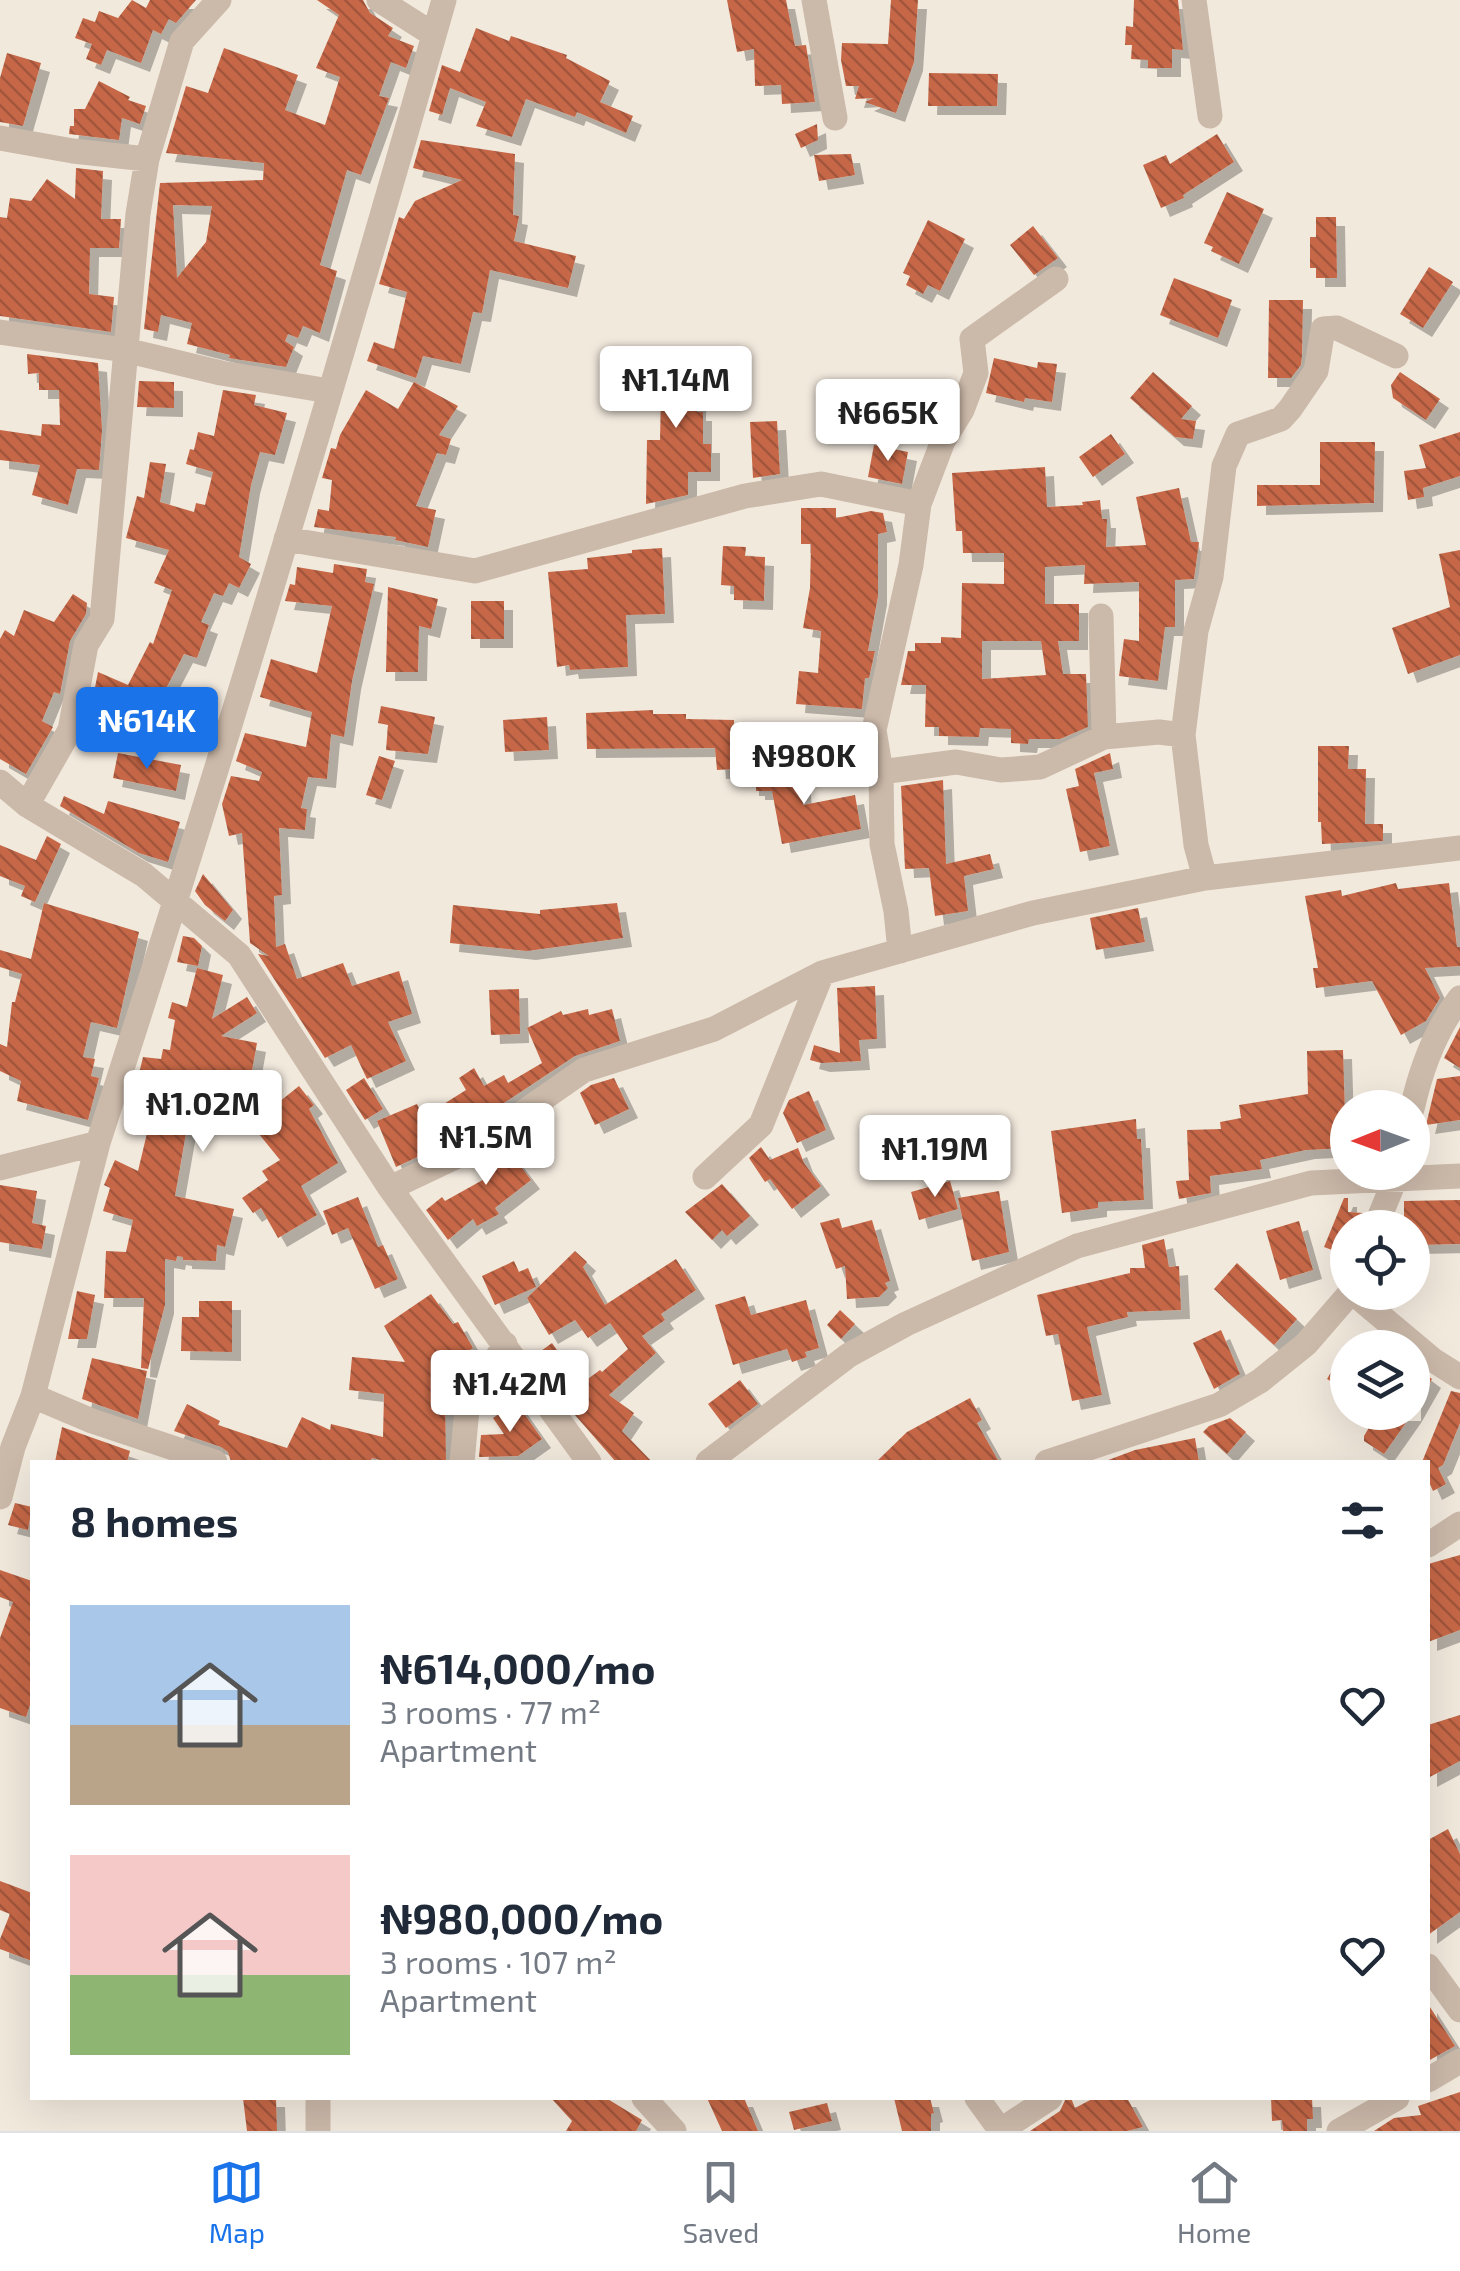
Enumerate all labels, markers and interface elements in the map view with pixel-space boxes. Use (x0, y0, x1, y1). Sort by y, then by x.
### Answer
pin: ₦1.14M (595, 346, 757, 431)
text: ₦1.14M (622, 359, 730, 397)
pin: ₦665K (818, 379, 958, 464)
text: ₦665K (838, 392, 938, 430)
pin: ₦614K (77, 687, 217, 772)
text: ₦614K (98, 700, 196, 738)
pin: ₦980K (734, 722, 874, 807)
text: ₦980K (752, 735, 856, 773)
pin: ₦1.02M (122, 1070, 284, 1155)
text: ₦1.02M (146, 1083, 260, 1121)
north arrow (1330, 1090, 1430, 1190)
map controls (1330, 1090, 1430, 1430)
pin: ₦1.5M (416, 1103, 556, 1188)
pin: ₦1.19M (854, 1115, 1016, 1200)
text: ₦1.5M (439, 1116, 533, 1154)
text: ₦1.19M (882, 1128, 988, 1166)
button: locate (1330, 1210, 1430, 1310)
button: layers (1330, 1330, 1430, 1430)
pin: ₦1.42M (429, 1350, 591, 1435)
text: ₦1.42M (453, 1363, 567, 1401)
icon: filters (1335, 1493, 1390, 1548)
text: 8 homes (70, 1495, 238, 1545)
text: ₦614,000/mo (380, 1642, 655, 1692)
icon: home (150, 1645, 270, 1765)
icon: heart (1335, 1678, 1390, 1733)
text: 3 rooms · 77 m² (380, 1692, 601, 1730)
text: Apartment (380, 1730, 537, 1768)
text: ₦980,000/mo (380, 1892, 663, 1942)
icon: home (150, 1895, 270, 2015)
icon: heart (1335, 1928, 1390, 1983)
text: 3 rooms · 107 m² (380, 1942, 617, 1980)
text: Apartment (380, 1980, 537, 2018)
tab: Map (209, 2155, 265, 2249)
tab: Saved (683, 2155, 759, 2249)
tab: Home (1177, 2155, 1251, 2249)

